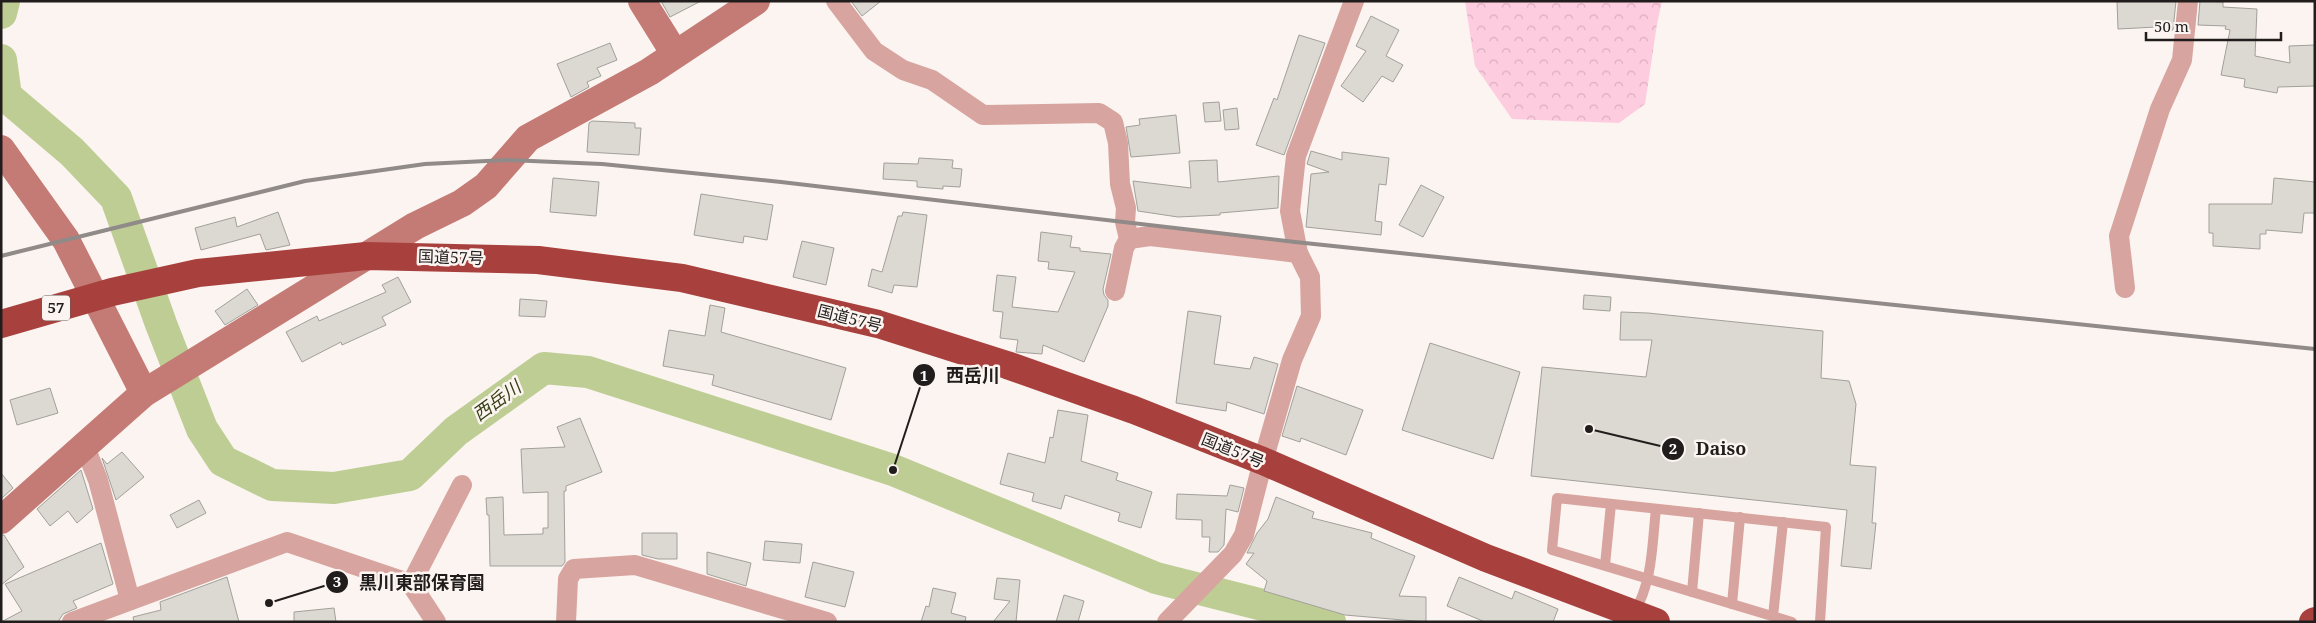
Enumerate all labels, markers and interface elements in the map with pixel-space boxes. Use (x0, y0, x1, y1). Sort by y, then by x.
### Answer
scale bar (2146, 10, 2281, 42)
text: 50 m (2154, 16, 2189, 36)
street label: 国道57号 (418, 245, 484, 269)
road number: 57 (42, 296, 70, 320)
street label: 国道57号 (815, 299, 885, 337)
callout: 西岳川 (911, 359, 1010, 392)
text: 西岳川 (946, 363, 1000, 387)
text: 1 (920, 365, 928, 385)
water label: 西岳川 (468, 373, 527, 426)
street label: 国道57号 (1198, 427, 1268, 473)
callout: Daiso (1661, 432, 1756, 465)
text: Daiso (1696, 436, 1746, 460)
text: 2 (1669, 438, 1677, 458)
callout: 黒川東部保育園 (324, 566, 495, 599)
text: 黒川東部保育園 (359, 570, 485, 594)
text: 3 (333, 571, 341, 591)

